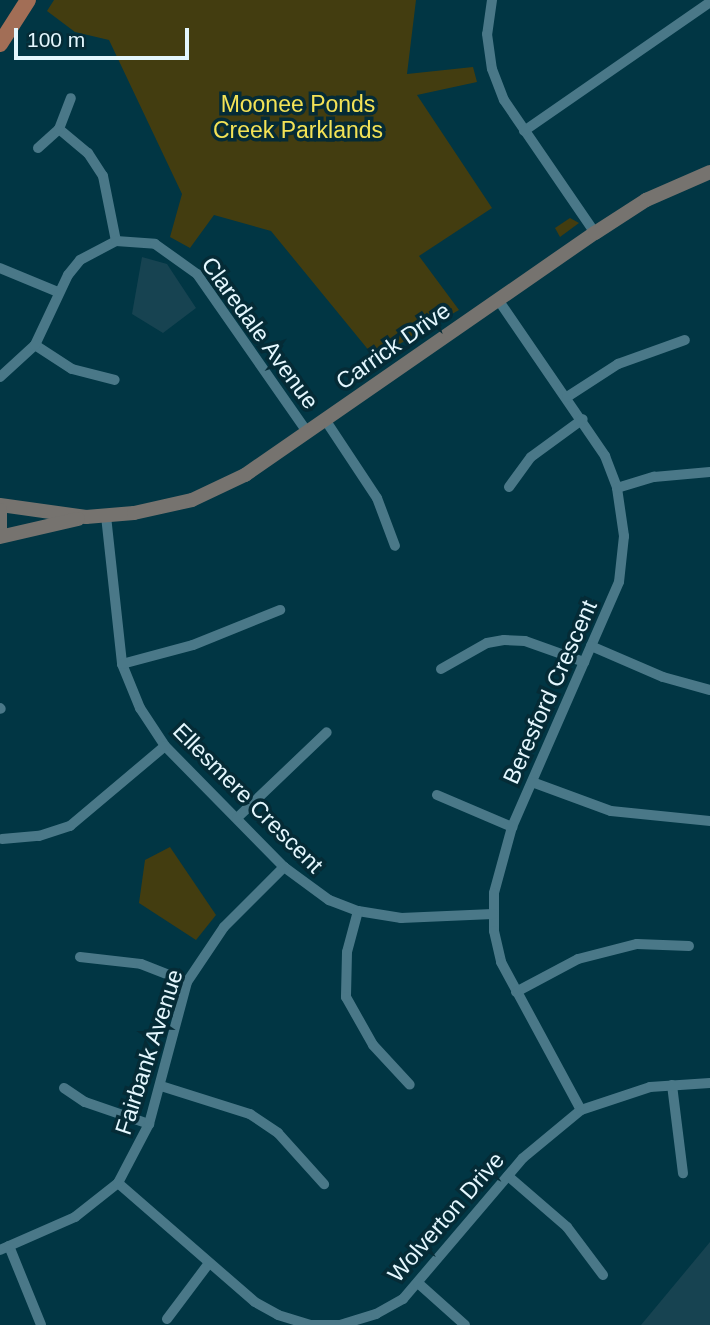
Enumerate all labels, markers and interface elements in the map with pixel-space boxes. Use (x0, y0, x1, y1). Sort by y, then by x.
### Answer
scale bar (18, 14, 192, 58)
text: 100 m (27, 28, 85, 51)
park label: Moonee Ponds Creek Parklands (213, 90, 383, 144)
street label: Claredale Avenue (195, 251, 325, 415)
street label: Carrick Drive (331, 297, 455, 395)
street label: Beresford Crescent (497, 596, 603, 788)
street label: Ellesmere Crescent (167, 717, 329, 879)
street label: Fairbank Avenue (109, 965, 189, 1139)
street label: Wolverton Drive (382, 1146, 510, 1288)

